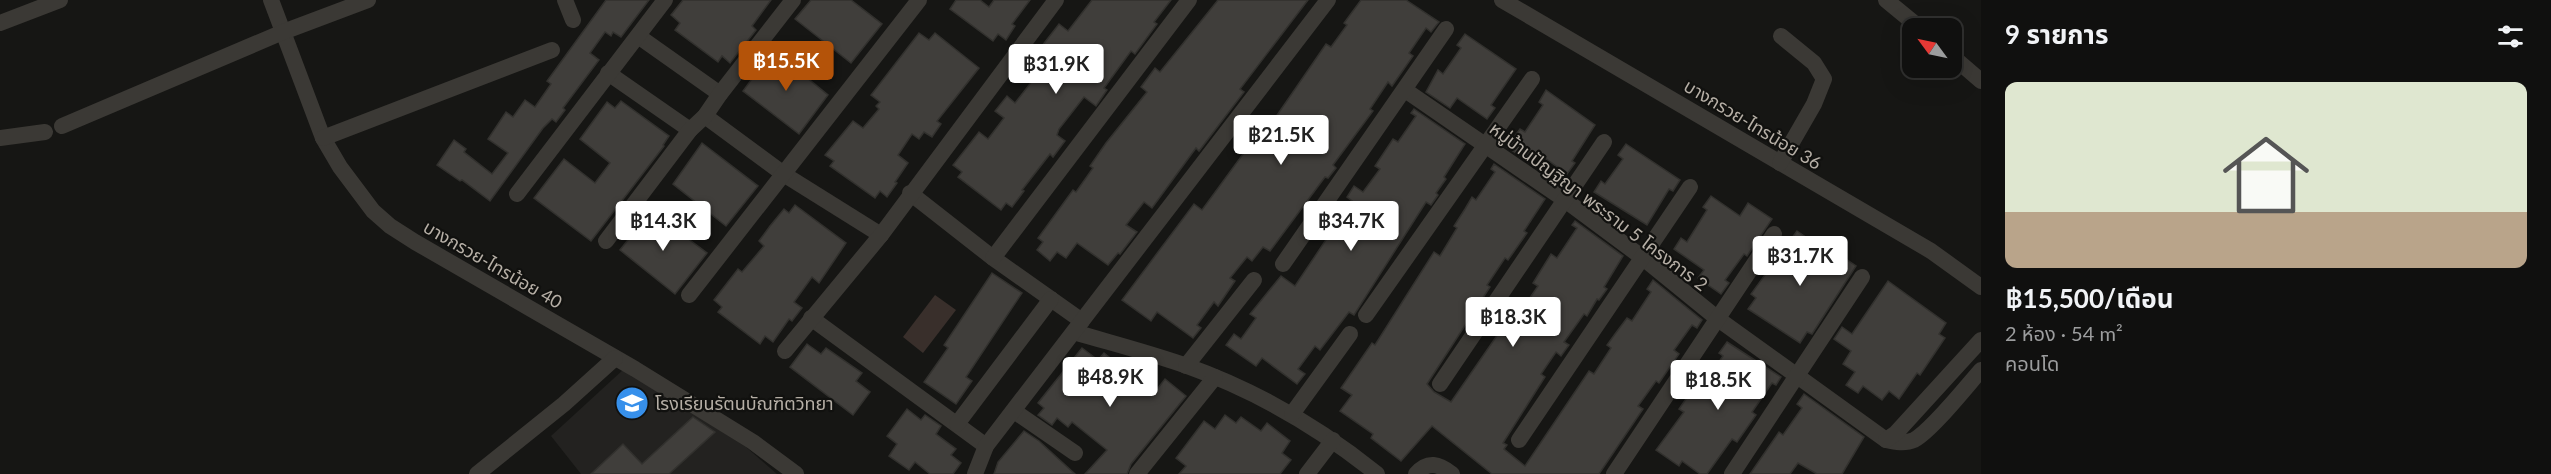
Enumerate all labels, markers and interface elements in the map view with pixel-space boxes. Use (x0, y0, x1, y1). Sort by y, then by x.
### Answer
north arrow (1902, 18, 1962, 78)
map controls (1902, 18, 1962, 78)
text: 9 รายการ (2005, 18, 2108, 50)
icon: filters (2494, 20, 2527, 53)
pin: ฿15.5K (737, 41, 835, 92)
pin: ฿31.9K (1007, 44, 1105, 95)
text: ฿15.5K (753, 48, 819, 72)
text: ฿31.9K (1023, 51, 1089, 75)
street label: บางกรวย-ไทรน้อย 36 (1680, 74, 1826, 174)
pin: ฿21.5K (1232, 115, 1330, 166)
street label: หมู่บ้านปัญฐิญา พระราม 5 โครงการ 2 (1484, 117, 1712, 297)
icon: home (2212, 121, 2320, 229)
text: ฿21.5K (1248, 122, 1314, 146)
pin: ฿14.3K (614, 201, 712, 252)
pin: ฿34.7K (1302, 201, 1400, 252)
text: ฿14.3K (630, 208, 696, 232)
text: ฿34.7K (1318, 208, 1384, 232)
street label: บางกรวย-ไทรน้อย 40 (420, 215, 566, 313)
pin: ฿31.7K (1751, 236, 1849, 287)
text: ฿31.7K (1767, 243, 1833, 267)
text: ฿15,500/เดือน (2005, 282, 2173, 314)
pin: ฿18.3K (1464, 297, 1562, 348)
text: ฿18.3K (1480, 304, 1546, 328)
text: 2 ห้อง · 54 m² (2005, 321, 2123, 345)
text: คอนโด (2005, 351, 2059, 375)
pin: ฿48.9K (1061, 357, 1159, 408)
pin: ฿18.5K (1669, 360, 1767, 411)
text: ฿48.9K (1077, 364, 1143, 388)
text: ฿18.5K (1685, 367, 1751, 391)
school or university icon: โรงเรียนรัตนบัณฑิตวิทยา (614, 385, 650, 421)
place label: โรงเรียนรัตนบัณฑิตวิทยา (655, 392, 834, 414)

